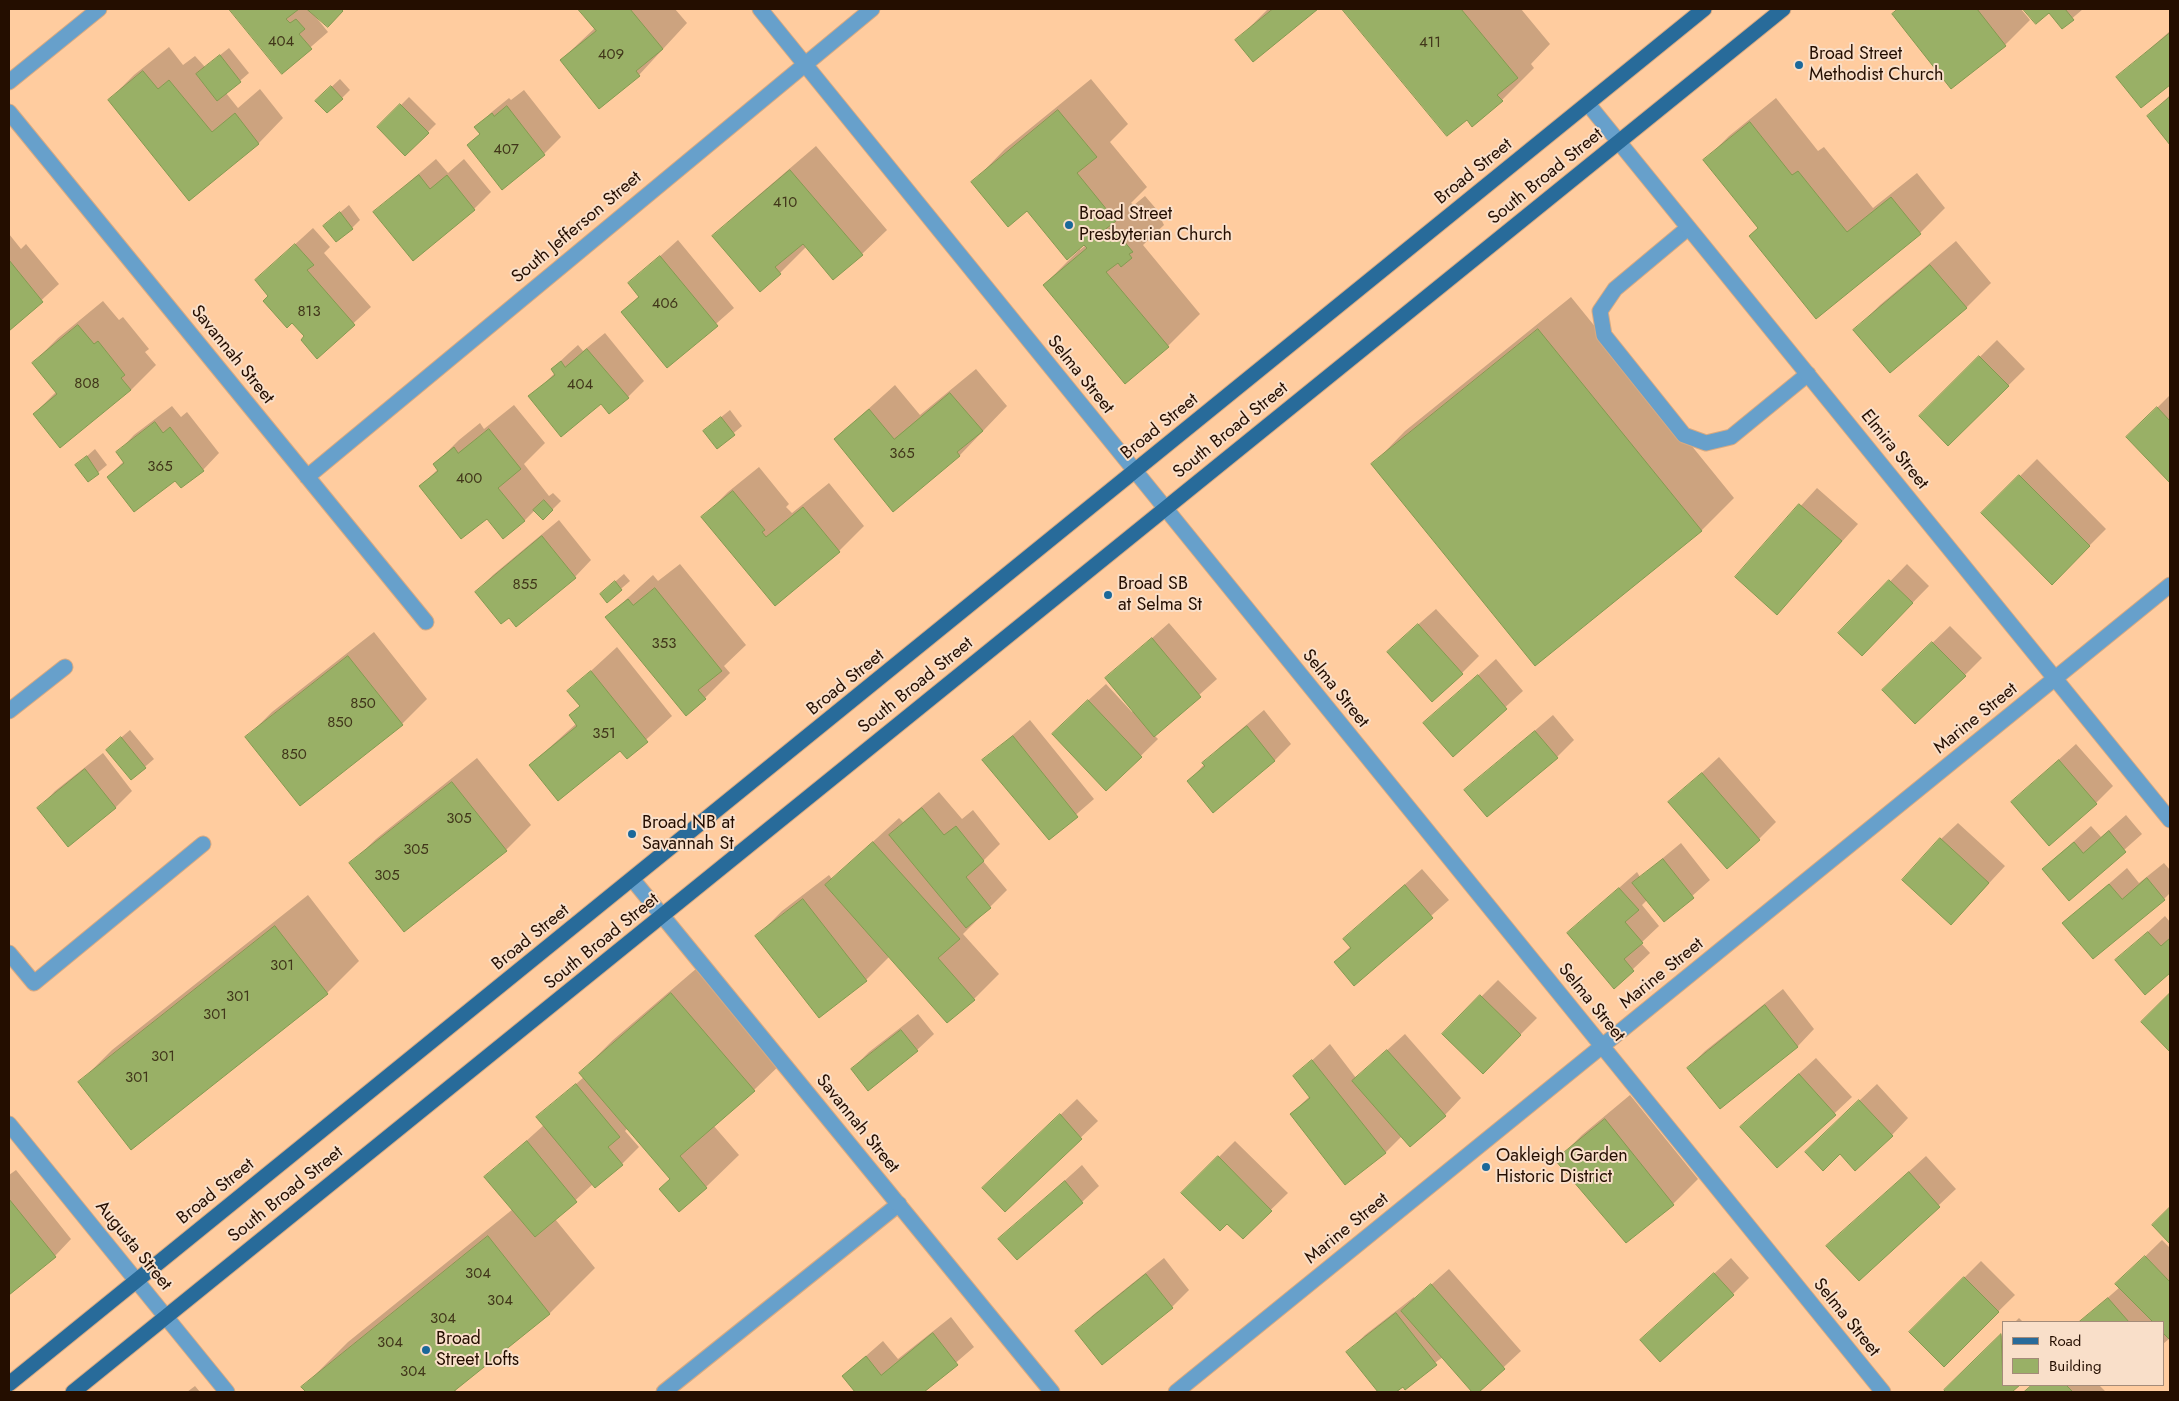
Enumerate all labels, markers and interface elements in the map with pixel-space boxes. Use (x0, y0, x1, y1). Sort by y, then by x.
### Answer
house number: 404 (268, 33, 294, 51)
house number: 411 (1419, 34, 1441, 52)
place label: Broad Street Methodist Church (1809, 44, 1944, 86)
house number: 409 (598, 46, 624, 64)
marker: Broad Street Methodist Church (1793, 59, 1805, 71)
street label: South Broad Street (1484, 124, 1608, 230)
street label: Broad Street (1431, 134, 1517, 210)
house number: 407 (493, 141, 519, 159)
street label: South Jefferson Street (508, 167, 646, 289)
house number: 410 (773, 194, 797, 212)
place label: Broad Street Presbyterian Church (1079, 204, 1232, 246)
marker: Broad Street Presbyterian Church (1063, 219, 1075, 231)
house number: 406 (652, 295, 678, 313)
street label: Savannah Street (186, 301, 278, 409)
house number: 813 (297, 303, 321, 321)
street label: Selma Street (1042, 332, 1118, 418)
house number: 808 (74, 375, 100, 393)
house number: 404 (567, 376, 593, 394)
street label: South Broad Street (1169, 378, 1293, 484)
street label: Broad Street (1117, 389, 1203, 465)
street label: Elmira Street (1855, 406, 1933, 494)
house number: 365 (889, 445, 915, 463)
house number: 365 (147, 458, 173, 476)
house number: 400 (456, 470, 482, 488)
place label: Broad SB at Selma St (1118, 574, 1202, 616)
house number: 855 (512, 576, 538, 594)
marker: Broad SB at Selma St (1102, 589, 1114, 601)
street label: South Broad Street (854, 633, 978, 739)
house number: 353 (652, 635, 676, 653)
street label: Broad Street (803, 645, 889, 721)
street label: Selma Street (1297, 646, 1373, 732)
street label: Marine Street (1930, 679, 2022, 759)
house number: 850 (350, 695, 376, 713)
house number: 850 (327, 714, 353, 732)
house number: 351 (592, 725, 616, 743)
house number: 850 (281, 746, 307, 764)
house number: 305 (446, 810, 472, 828)
place label: Broad NB at Savannah St (642, 813, 734, 856)
marker: Broad NB at Savannah St (626, 828, 638, 840)
house number: 305 (403, 841, 429, 859)
house number: 305 (374, 867, 400, 885)
street label: South Broad Street (540, 889, 664, 995)
street label: Broad Street (488, 900, 574, 976)
street label: Marine Street (1616, 934, 1708, 1014)
house number: 301 (270, 957, 294, 975)
street label: Selma Street (1553, 960, 1629, 1046)
house number: 301 (226, 988, 250, 1006)
house number: 301 (203, 1006, 227, 1024)
house number: 301 (151, 1048, 175, 1066)
house number: 301 (125, 1069, 149, 1087)
street label: Savannah Street (811, 1070, 903, 1178)
street label: South Broad Street (224, 1142, 348, 1248)
place label: Oakleigh Garden Historic District (1496, 1146, 1628, 1188)
street label: Broad Street (173, 1154, 259, 1230)
marker: Oakleigh Garden Historic District (1480, 1161, 1492, 1173)
street label: Marine Street (1301, 1189, 1393, 1269)
street label: Augusta Street (90, 1197, 176, 1295)
house number: 304 (465, 1265, 491, 1283)
street label: Selma Street (1808, 1275, 1884, 1361)
house number: 304 (487, 1292, 513, 1310)
house number: 304 (430, 1310, 456, 1328)
legend (2002, 1321, 2164, 1386)
place label: Broad Street Lofts (436, 1329, 519, 1372)
text: Road (2049, 1330, 2081, 1352)
house number: 304 (377, 1334, 403, 1352)
marker: Broad Street Lofts (420, 1344, 432, 1356)
text: Building (2049, 1355, 2101, 1377)
house number: 304 (400, 1363, 426, 1381)

